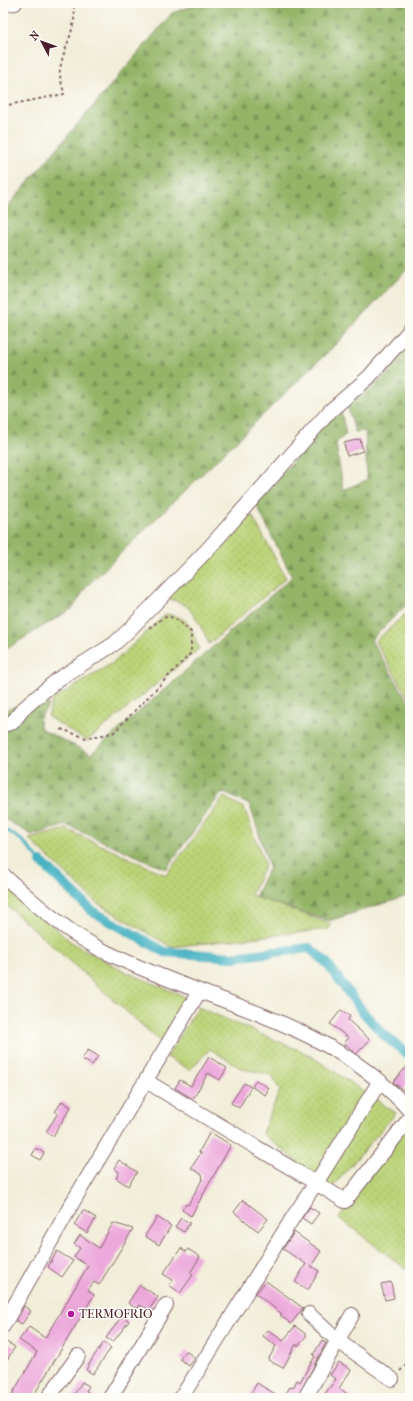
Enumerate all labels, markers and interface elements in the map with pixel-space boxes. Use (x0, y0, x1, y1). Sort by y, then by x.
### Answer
north arrow (22, 22, 62, 62)
text: N (27, 28, 43, 43)
place label: TERMOFRIO (79, 1307, 152, 1321)
marker: TERMOFRIO (66, 1309, 76, 1319)

